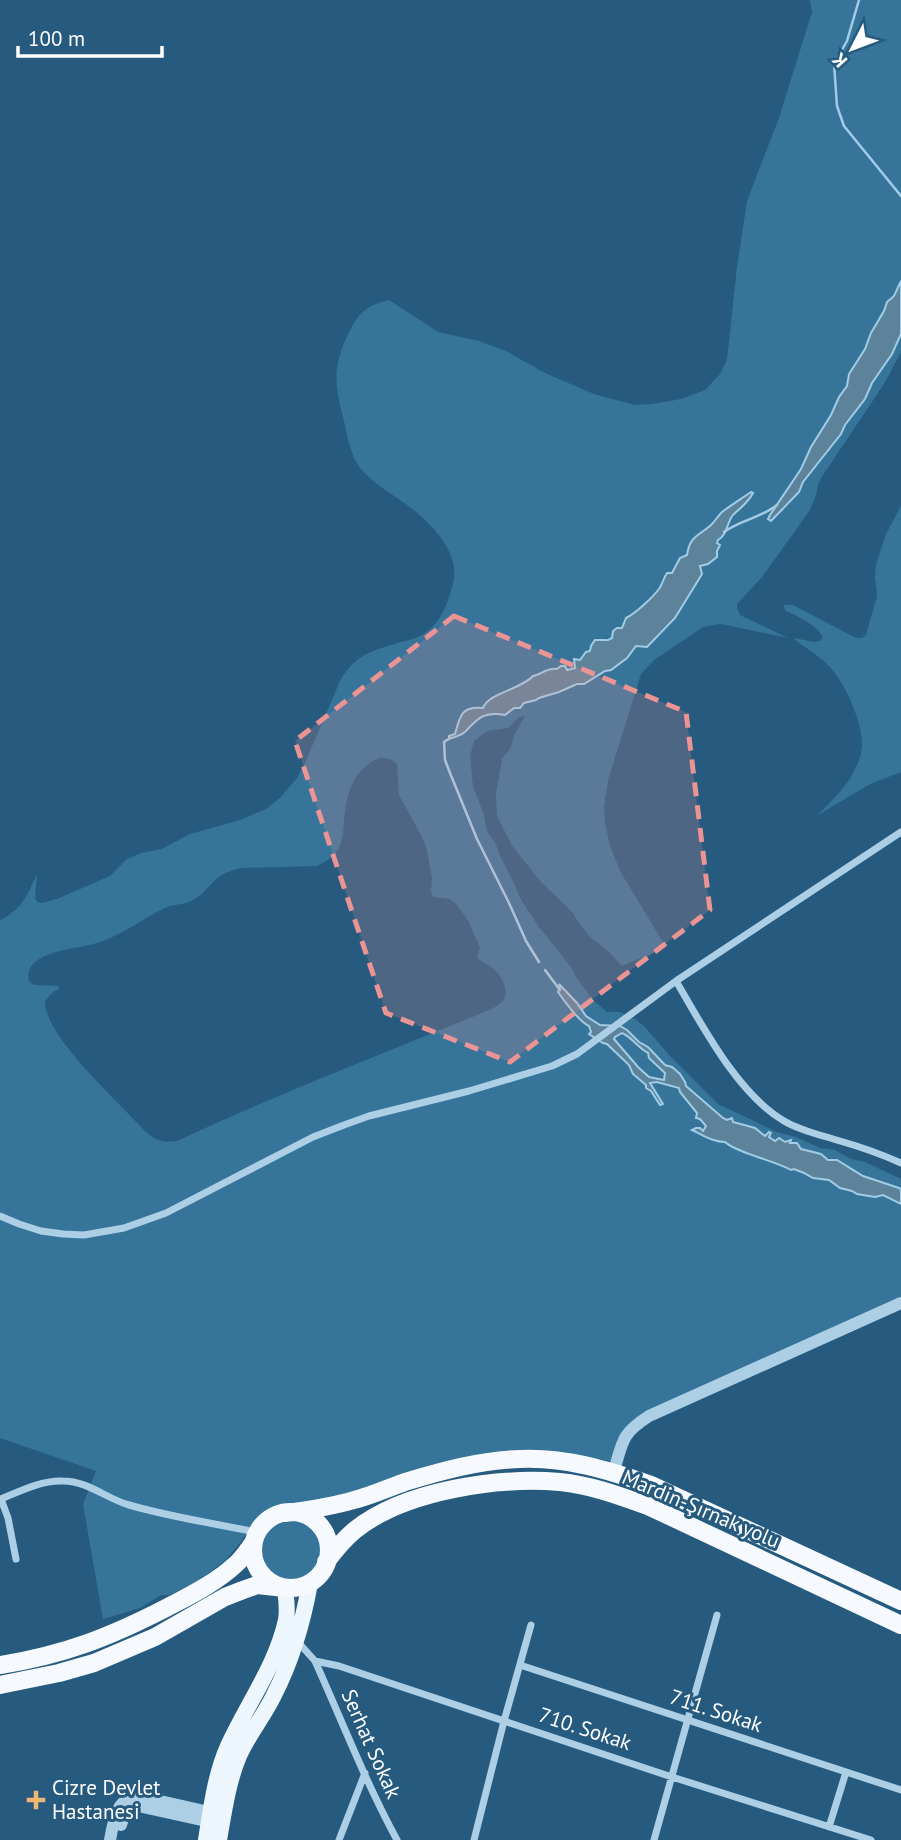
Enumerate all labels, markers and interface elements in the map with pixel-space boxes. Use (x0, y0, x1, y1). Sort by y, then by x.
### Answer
scale bar (18, 14, 161, 58)
north arrow (817, 14, 887, 84)
text: 100 m (28, 25, 85, 52)
text: K (826, 48, 852, 73)
street label: Mardin-Şırnak yolu (618, 1463, 784, 1554)
street label: 711. Sokak (666, 1683, 766, 1738)
street label: Serhat Sokak (335, 1685, 407, 1803)
street label: 710. Sokak (535, 1701, 635, 1756)
place label: Cizre Devlet Hastanesi (52, 1774, 160, 1825)
marker: Cizre Devlet Hastanesi (26, 1790, 46, 1810)

